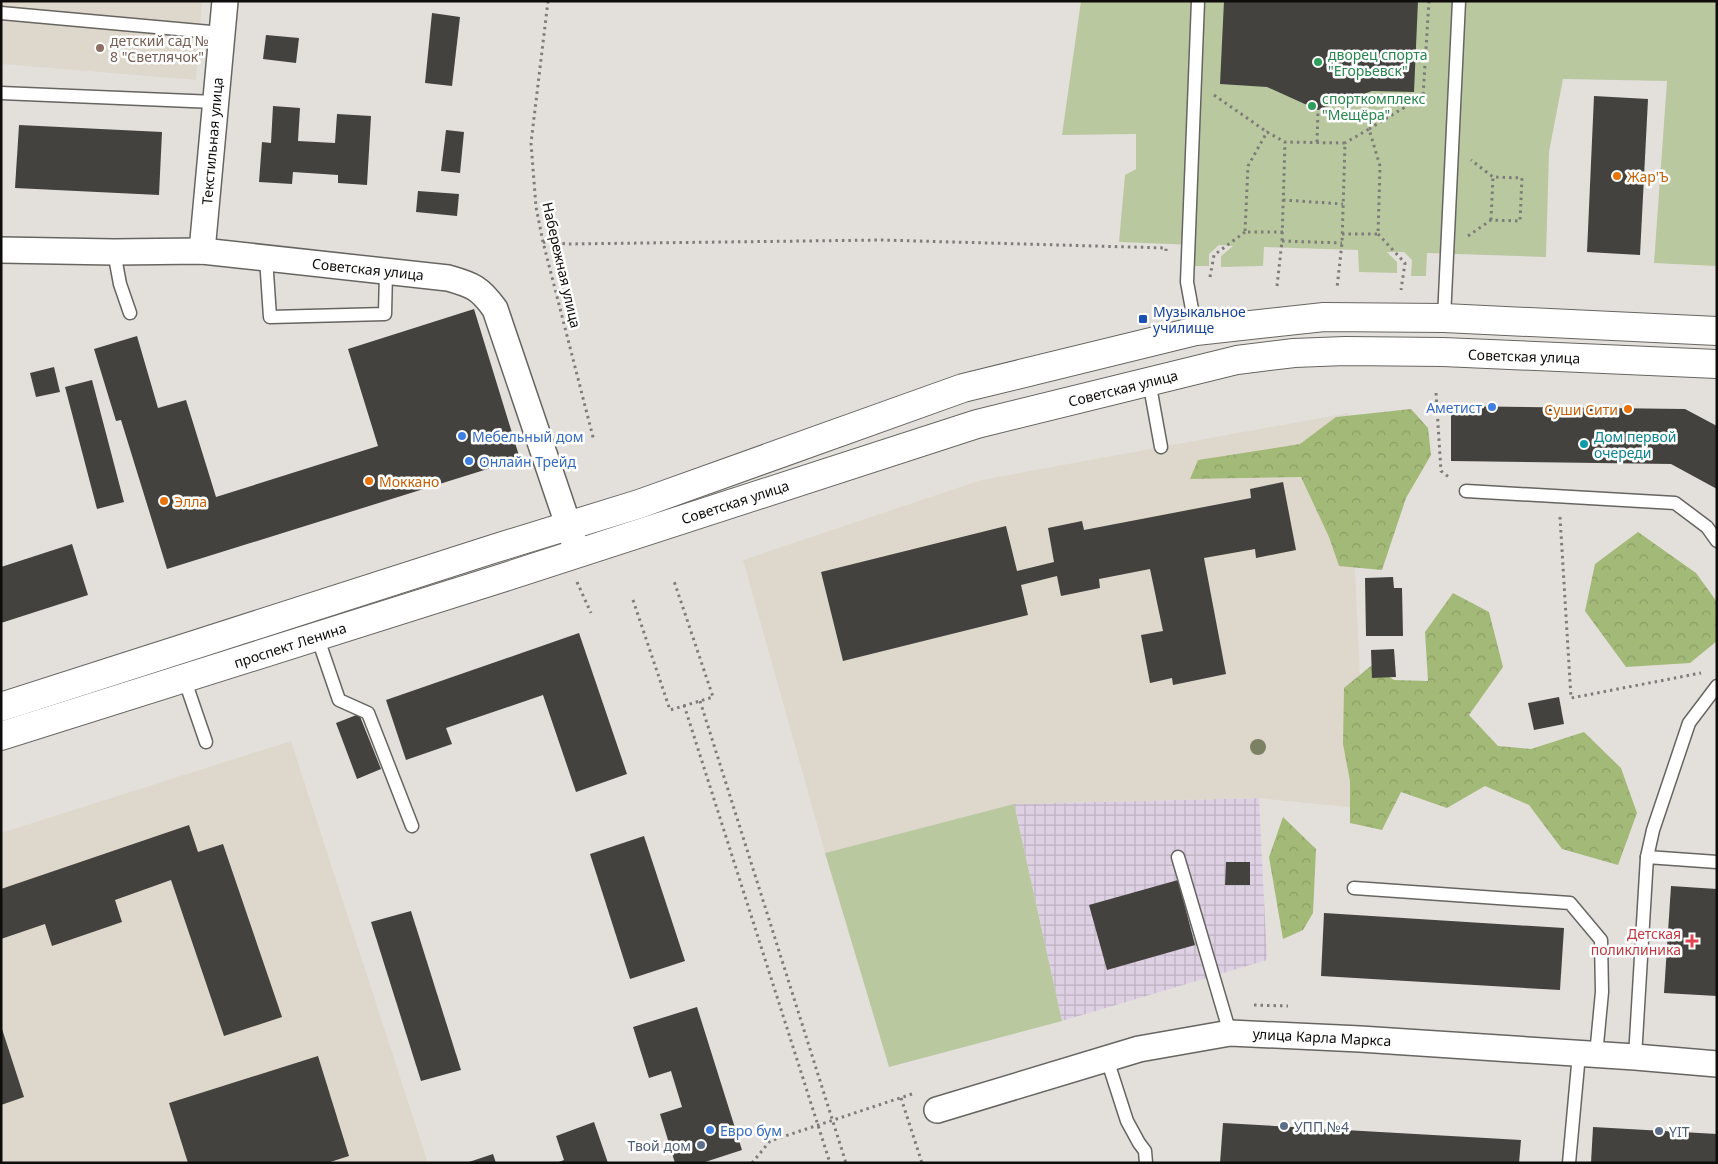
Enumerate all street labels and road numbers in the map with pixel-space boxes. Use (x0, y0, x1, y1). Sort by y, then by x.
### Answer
street label: Текстильная улица (197, 76, 227, 206)
street label: Набережная улица (538, 200, 586, 330)
street label: Советская улица (311, 254, 425, 284)
street label: Советская улица (1468, 345, 1580, 367)
street label: Советская улица (1066, 365, 1180, 411)
street label: Советская улица (679, 476, 791, 528)
street label: проспект Ленина (231, 618, 349, 672)
street label: улица Карла Маркса (1252, 1024, 1392, 1050)

